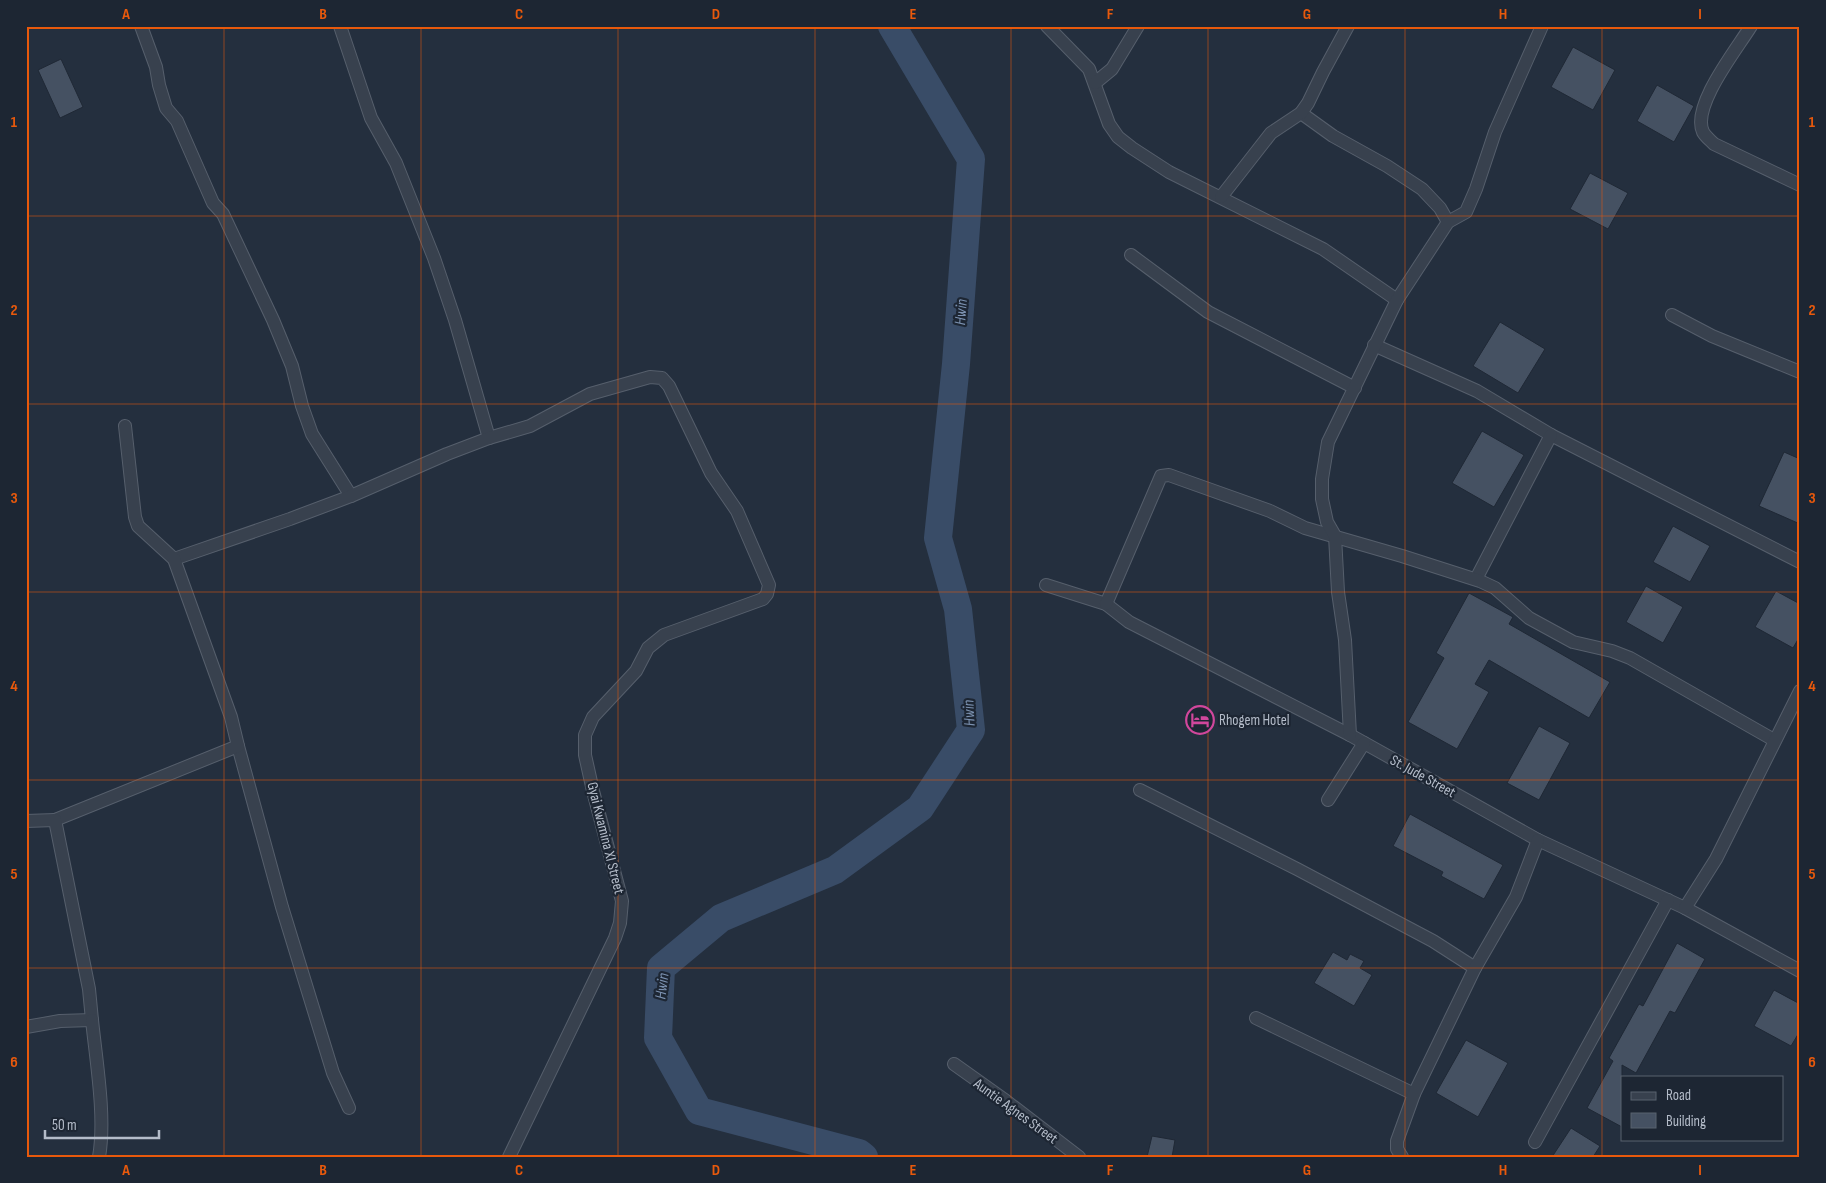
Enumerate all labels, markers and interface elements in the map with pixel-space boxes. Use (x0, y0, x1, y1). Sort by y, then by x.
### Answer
text: A (121, 5, 130, 24)
text: B (319, 5, 327, 24)
text: C (515, 5, 523, 24)
text: D (712, 5, 720, 24)
text: E (910, 5, 917, 24)
text: F (1107, 5, 1114, 24)
text: G (1303, 5, 1311, 24)
text: H (1499, 5, 1507, 24)
text: I (1698, 5, 1702, 24)
text: 1 (11, 113, 18, 132)
text: 1 (1809, 113, 1816, 132)
water label: Hwin (951, 298, 972, 326)
text: 2 (10, 301, 18, 320)
text: 2 (1808, 301, 1816, 320)
text: 3 (10, 489, 18, 508)
text: 3 (1808, 489, 1816, 508)
text: 4 (10, 677, 18, 696)
text: 4 (1808, 677, 1816, 696)
water label: Hwin (959, 699, 980, 727)
hotel icon: Rhogem Hotel (1185, 705, 1215, 735)
place label: Rhogem Hotel (1219, 711, 1290, 730)
street label: St. Jude Street (1387, 751, 1459, 802)
street label: Gyai Kwamina XI Street (582, 780, 629, 897)
text: 5 (10, 865, 18, 884)
text: 5 (1808, 865, 1816, 884)
water label: Hwin (651, 972, 674, 1000)
text: 6 (10, 1053, 18, 1072)
text: 6 (1808, 1053, 1816, 1072)
street label: Auntie Agnes Street (969, 1074, 1062, 1149)
legend (1621, 1076, 1784, 1140)
text: Road (1666, 1086, 1691, 1105)
scale bar (45, 1108, 159, 1140)
text: Building (1666, 1112, 1706, 1131)
text: 50 m (52, 1116, 77, 1135)
text: A (121, 1161, 130, 1180)
text: B (319, 1161, 327, 1180)
text: C (515, 1161, 523, 1180)
text: D (712, 1161, 720, 1180)
text: E (910, 1161, 917, 1180)
text: F (1107, 1161, 1114, 1180)
text: G (1303, 1161, 1311, 1180)
text: H (1499, 1161, 1507, 1180)
text: I (1698, 1161, 1702, 1180)

